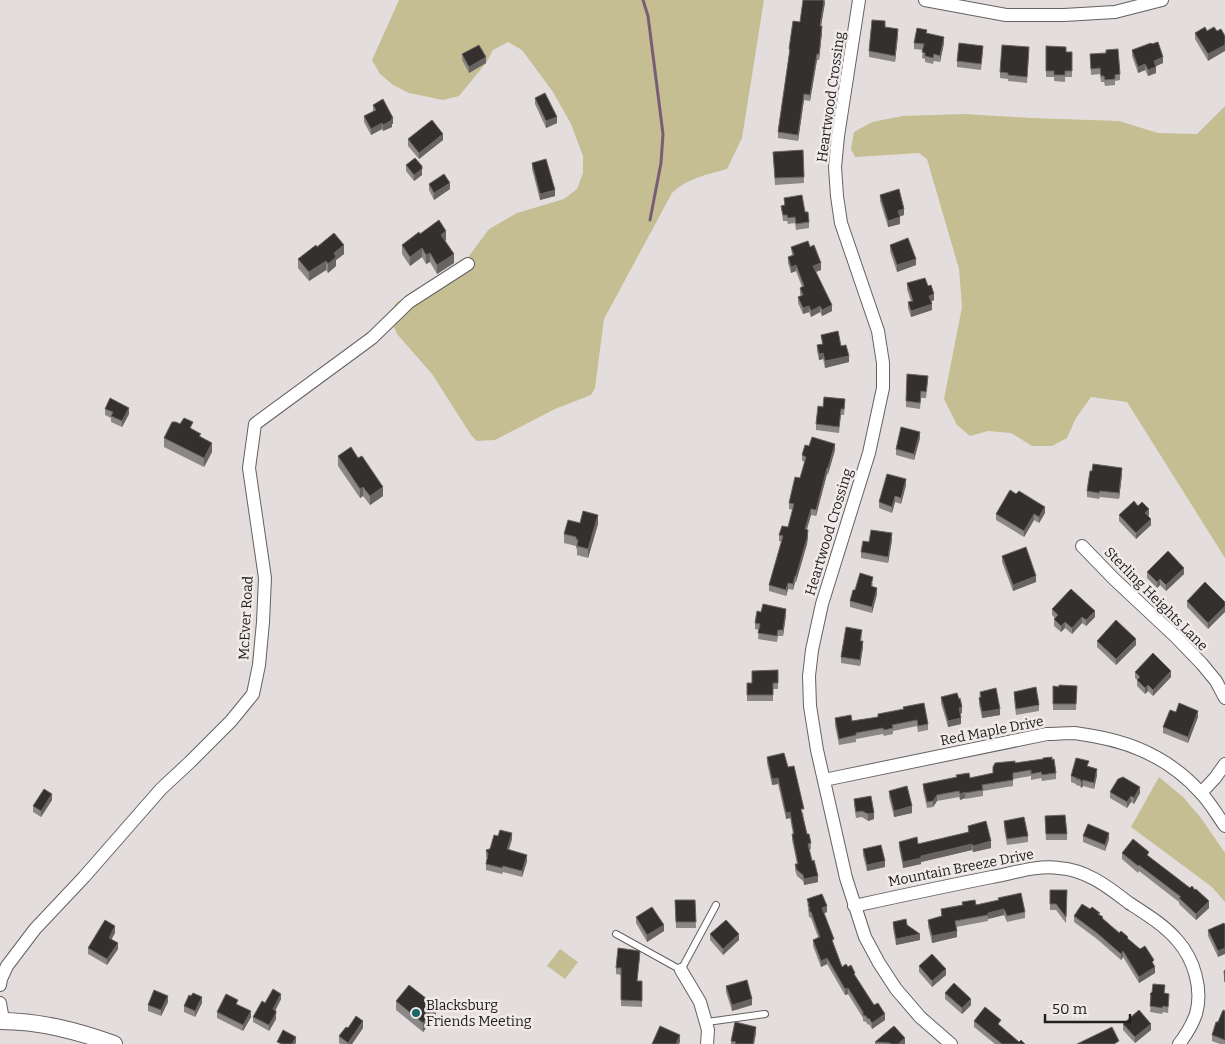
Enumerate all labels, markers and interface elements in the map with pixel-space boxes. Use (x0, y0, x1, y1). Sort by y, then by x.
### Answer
street label: Heartwood Crossing (813, 30, 849, 164)
street label: Heartwood Crossing (802, 466, 857, 598)
street label: Sterling Heights Lane (1101, 544, 1211, 654)
street label: McEver Road (235, 575, 257, 661)
street label: Red Maple Drive (939, 713, 1045, 749)
street label: Mountain Breeze Drive (887, 846, 1035, 890)
scale bar (1045, 992, 1130, 1024)
place label: Blacksburg Friends Meeting (426, 997, 532, 1030)
text: 50 m (1052, 1000, 1088, 1018)
marker: Blacksburg Friends Meeting (410, 1007, 422, 1019)

